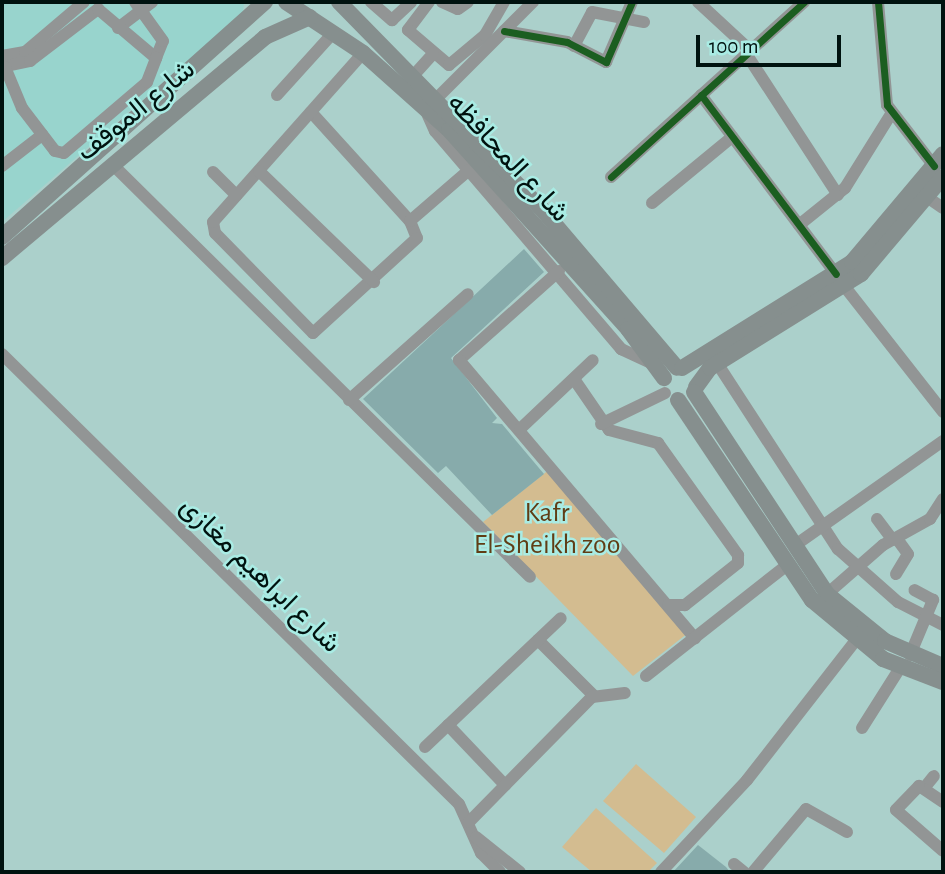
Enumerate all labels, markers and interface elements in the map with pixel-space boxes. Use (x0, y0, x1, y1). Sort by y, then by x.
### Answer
scale bar (700, 21, 845, 65)
text: 100 m (709, 36, 759, 57)
street label: شارع الموقف (70, 53, 202, 169)
street label: شارع المحافظه (440, 87, 576, 229)
street label: شارع ابراهيم مغازى (173, 490, 347, 660)
park label: Kafr El-Sheikh zoo (474, 496, 620, 562)

